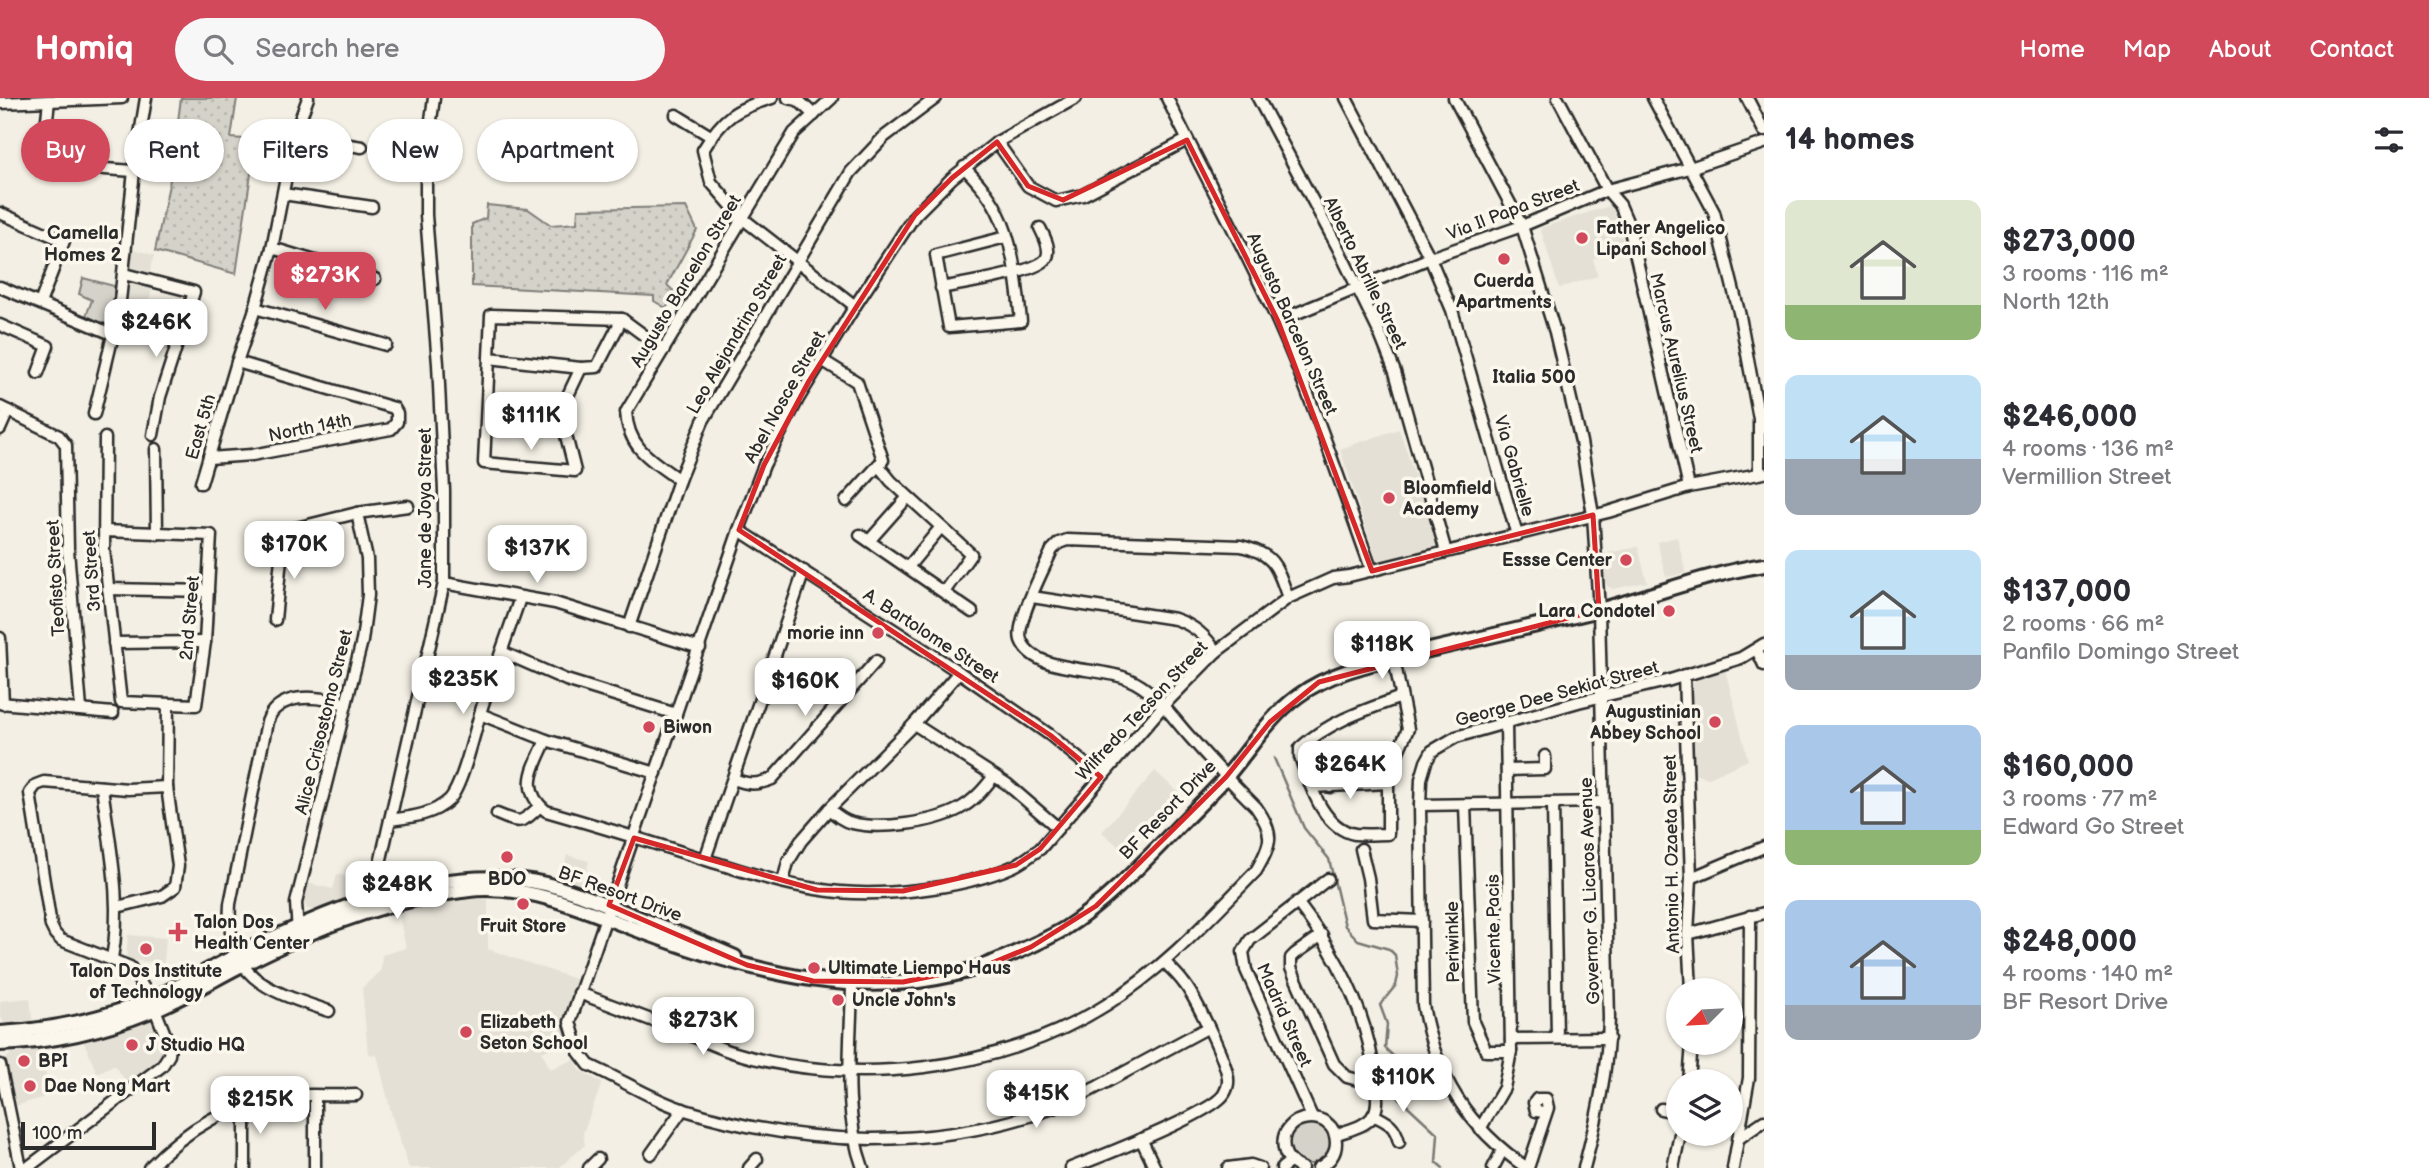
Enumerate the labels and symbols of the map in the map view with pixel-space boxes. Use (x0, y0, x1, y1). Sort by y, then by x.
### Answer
street label: Via Il Papa Street (1444, 175, 1583, 245)
street label: Augusto Barcelon Street (626, 191, 746, 371)
street label: Alberto Abrille Street (1319, 193, 1411, 353)
place label: Father Angelico Lipani School (1596, 218, 1725, 260)
district label: Camella Homes 2 (44, 222, 123, 267)
street label: Augusto Barcelon Street (1242, 230, 1342, 419)
marker: Father Angelico Lipani School (1574, 230, 1590, 246)
street label: Leo Alejandrino Street (683, 250, 792, 418)
marker: Cuerda Apartments (1496, 251, 1512, 267)
pin: $273K (276, 252, 374, 312)
place label: Cuerda Apartments (1455, 271, 1552, 313)
street label: Marcus Aurelius Street (1645, 271, 1707, 455)
pin: $246K (107, 300, 205, 359)
street label: Abel Nosce Street (740, 327, 830, 467)
district label: Italia 500 (1492, 366, 1576, 389)
street label: East 5th (182, 392, 220, 462)
pin: $111K (482, 392, 580, 452)
street label: North 14th (267, 410, 353, 446)
street label: Via Gabrielle (1490, 413, 1539, 519)
street label: Jane de Joya Street (415, 427, 436, 588)
place label: Bloomfield Academy (1402, 478, 1492, 520)
marker: Bloomfield Academy (1381, 490, 1397, 506)
street label: Teofisto Street (42, 519, 70, 637)
pin: $170K (245, 522, 343, 581)
pin: $137K (488, 526, 586, 585)
street label: 3rd Street (79, 529, 105, 612)
place label: Essse Center (1502, 550, 1613, 571)
marker: Essse Center (1618, 552, 1634, 568)
street label: 2nd Street (176, 574, 204, 661)
street label: A. Bartolome Street (859, 584, 1003, 688)
place label: Lara Condotel (1538, 601, 1655, 622)
marker: Lara Condotel (1661, 603, 1677, 619)
pin: $118K (1333, 622, 1431, 681)
place label: morie inn (787, 623, 864, 644)
marker: morie inn (870, 625, 886, 641)
street label: Alice Crisostomo Street (291, 627, 357, 817)
street label: Wilfredo Tecson Street (1072, 636, 1213, 785)
pin: $235K (414, 656, 512, 716)
street label: George Dee Sekiat Street (1453, 657, 1661, 731)
pin: $160K (756, 658, 854, 718)
place label: Augustinian Abbey School (1589, 702, 1701, 744)
marker: Augustinian Abbey School (1707, 714, 1723, 730)
place label: Biwon (663, 717, 712, 738)
marker: Biwon (641, 719, 657, 735)
pin: $264K (1301, 742, 1399, 801)
street label: Antonio H. Ozaeta Street (1660, 754, 1684, 954)
street label: BF Resort Drive (1115, 756, 1221, 864)
street label: Governor G. Licaros Avenue (1576, 777, 1604, 1005)
marker: BDO (499, 849, 515, 865)
pin: $248K (348, 862, 446, 921)
street label: BF Resort Drive (555, 862, 685, 926)
place label: BDO (488, 869, 526, 890)
street label: Vicente Pacis (1483, 874, 1505, 984)
marker: Fruit Store (515, 896, 531, 912)
street label: Periwinkle (1442, 901, 1464, 983)
place label: Talon Dos Health Center (194, 912, 310, 954)
place label: Fruit Store (480, 916, 566, 937)
marker: Talon Dos Health Center (168, 922, 188, 942)
marker: Talon Dos Institute of Technology (138, 941, 154, 957)
place label: Ultimate Liempo Haus (828, 958, 1011, 979)
marker: Ultimate Liempo Haus (806, 960, 822, 976)
street label: Madrid Street (1252, 960, 1316, 1070)
place label: Talon Dos Institute of Technology (70, 961, 222, 1003)
north arrow (1666, 978, 1743, 1055)
place label: Uncle John's (852, 990, 956, 1011)
marker: Uncle John's (830, 992, 846, 1008)
pin: $273K (654, 998, 752, 1057)
place label: Elizabeth Seton School (480, 1012, 588, 1054)
marker: Elizabeth Seton School (458, 1024, 474, 1040)
place label: J Studio HQ (146, 1035, 245, 1056)
marker: J Studio HQ (124, 1037, 140, 1053)
place label: BPI (38, 1051, 68, 1072)
marker: BPI (16, 1053, 32, 1069)
pin: $110K (1354, 1054, 1452, 1114)
pin: $415K (987, 1070, 1085, 1130)
place label: Dae Nong Mart (44, 1076, 170, 1097)
pin: $215K (211, 1076, 309, 1136)
marker: Dae Nong Mart (22, 1078, 38, 1094)
scale bar (21, 1119, 156, 1151)

